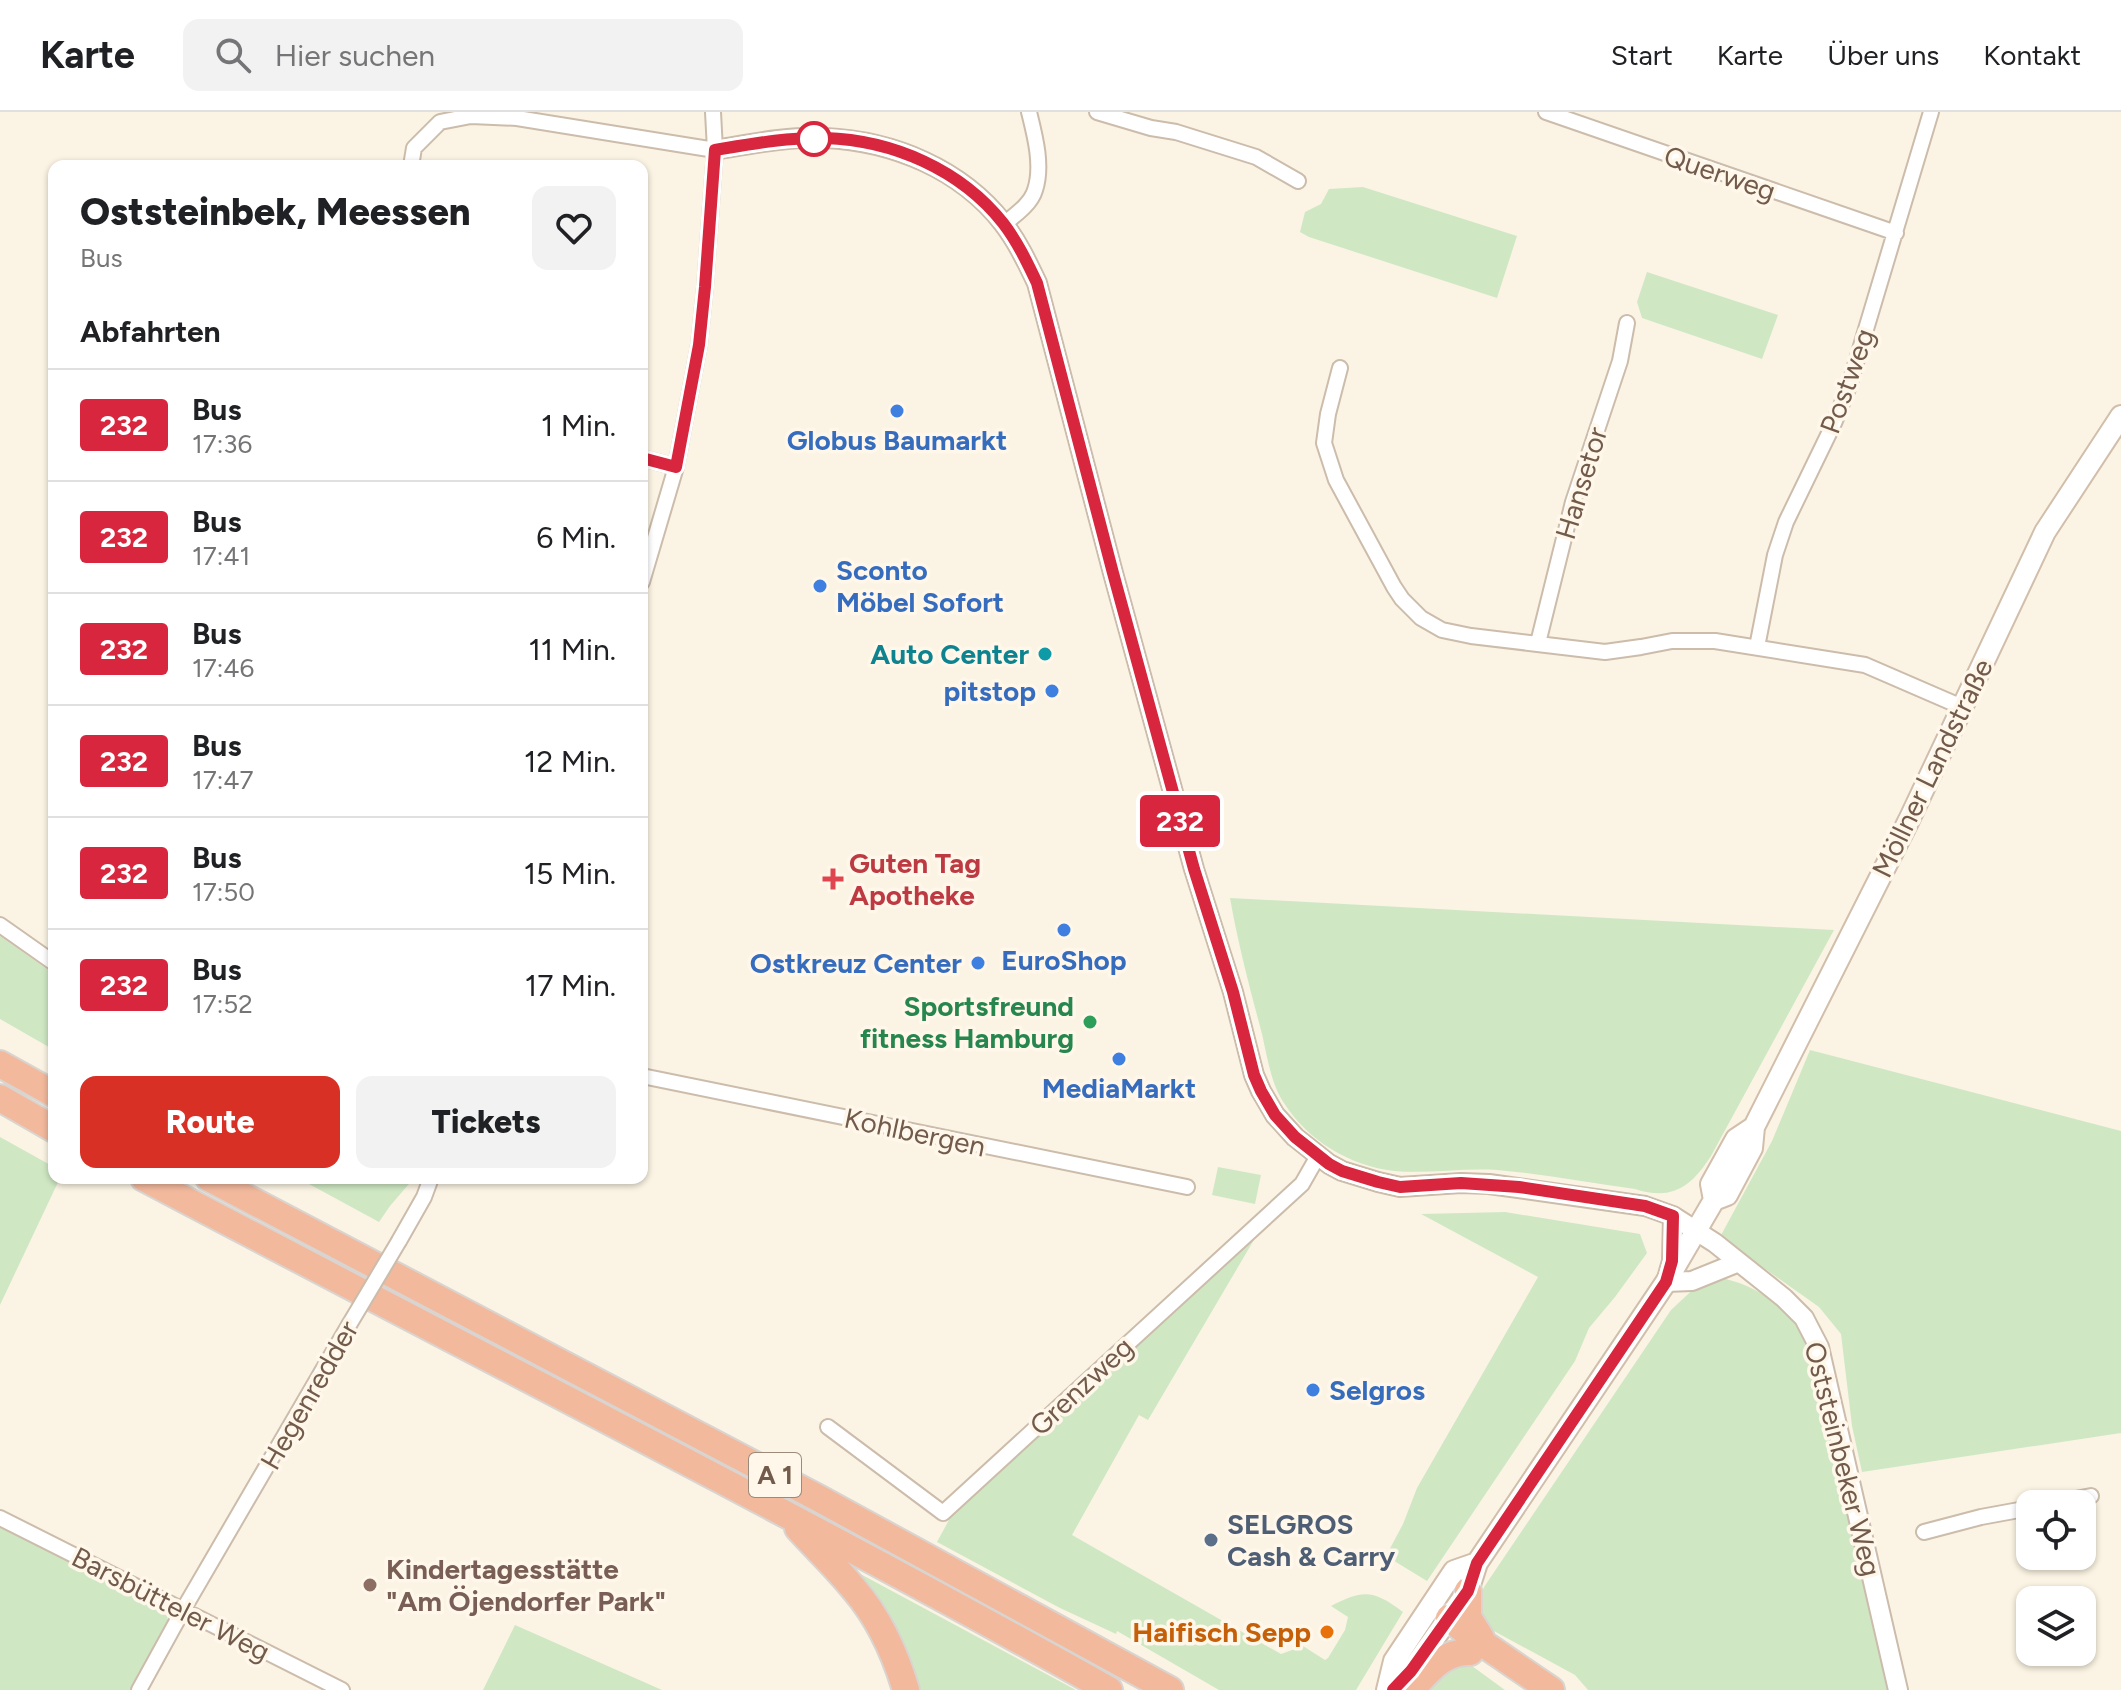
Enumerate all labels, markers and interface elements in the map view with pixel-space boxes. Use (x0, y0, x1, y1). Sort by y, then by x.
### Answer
search box (183, 19, 743, 91)
text: Karte (40, 32, 135, 78)
icon: search (211, 33, 255, 77)
text: Hier suchen (275, 37, 435, 74)
text: Start (1611, 38, 1673, 72)
text: Karte (1717, 38, 1783, 72)
text: Über uns (1827, 38, 1939, 72)
text: Kontakt (1983, 38, 2081, 72)
unlabelled marker (797, 122, 831, 156)
street label: Querweg (1660, 138, 1780, 208)
button: heart (532, 186, 616, 270)
text: Oststeinbek, Meessen (80, 189, 470, 235)
text: Bus (80, 242, 123, 274)
text: Abfahrten (80, 313, 221, 350)
street label: Postweg (1812, 324, 1882, 438)
text: Bus (192, 391, 241, 428)
marker: Globus Baumarkt (888, 402, 906, 420)
text: 1 Min. (541, 407, 616, 444)
text: 232 (100, 408, 148, 442)
street label: Hansetor (1548, 422, 1614, 543)
place label: Globus Baumarkt (787, 423, 1007, 457)
text: 17:36 (192, 428, 252, 460)
text: Bus (192, 503, 241, 540)
text: 6 Min. (536, 519, 616, 556)
text: 232 (100, 520, 148, 554)
text: 17:41 (192, 540, 250, 572)
place label: Sconto Möbel Sofort (836, 553, 1004, 619)
marker: Sconto Möbel Sofort (811, 577, 829, 595)
text: Bus (192, 615, 241, 652)
text: 11 Min. (528, 631, 616, 668)
text: 232 (100, 632, 148, 666)
place label: Auto Center (870, 637, 1029, 671)
marker: Auto Center (1036, 645, 1054, 663)
text: 17:46 (192, 652, 254, 684)
street label: Möllner Landstraße (1864, 653, 2000, 883)
place label: pitstop (943, 674, 1036, 708)
marker: pitstop (1043, 682, 1061, 700)
text: Bus (192, 727, 241, 764)
text: 12 Min. (524, 743, 616, 780)
text: 232 (100, 744, 148, 778)
text: 17:47 (192, 764, 253, 796)
line badge: 232 (1134, 795, 1226, 847)
text: 232 (1156, 804, 1204, 838)
text: Bus (192, 839, 241, 876)
place label: Guten Tag Apotheke (849, 846, 981, 912)
text: 15 Min. (524, 855, 616, 892)
text: 232 (100, 856, 148, 890)
marker: Guten Tag Apotheke (824, 870, 842, 888)
text: 17:50 (192, 876, 255, 908)
marker: EuroShop (1055, 921, 1073, 939)
place label: EuroShop (1001, 943, 1127, 977)
place label: Ostkreuz Center (750, 946, 962, 980)
text: Bus (192, 951, 241, 988)
marker: Ostkreuz Center (969, 954, 987, 972)
text: 17 Min. (525, 967, 616, 1004)
text: 232 (100, 968, 148, 1002)
text: 17:52 (192, 988, 253, 1020)
place label: Sportsfreund fitness Hamburg (860, 989, 1074, 1055)
marker: Sportsfreund fitness Hamburg (1081, 1013, 1099, 1031)
marker: MediaMarkt (1110, 1050, 1128, 1068)
place label: MediaMarkt (1042, 1071, 1196, 1105)
button: Route (80, 1076, 340, 1168)
button: Tickets (356, 1076, 616, 1168)
street label: Kohlbergen (841, 1100, 989, 1164)
street label: Hegenredder (253, 1314, 365, 1475)
street label: Grenzweg (1022, 1330, 1140, 1442)
street label: Oststeinbeker Weg (1797, 1338, 1889, 1580)
place label: Selgros (1329, 1373, 1425, 1407)
marker: Selgros (1304, 1381, 1322, 1399)
road number: A 1 (749, 1453, 801, 1497)
map controls (2016, 1490, 2096, 1666)
button: locate (2016, 1490, 2096, 1570)
place label: SELGROS Cash & Carry (1227, 1507, 1396, 1573)
marker: SELGROS Cash & Carry (1202, 1531, 1220, 1549)
street label: Barsbütteler Weg (66, 1539, 276, 1669)
place label: Kindertagesstätte "Am Öjendorfer Park" (386, 1552, 666, 1618)
marker: Kindertagesstätte "Am Öjendorfer Park" (361, 1576, 379, 1594)
button: layers (2016, 1586, 2096, 1666)
place label: Haifisch Sepp (1132, 1615, 1311, 1649)
marker: Haifisch Sepp (1318, 1623, 1336, 1641)

